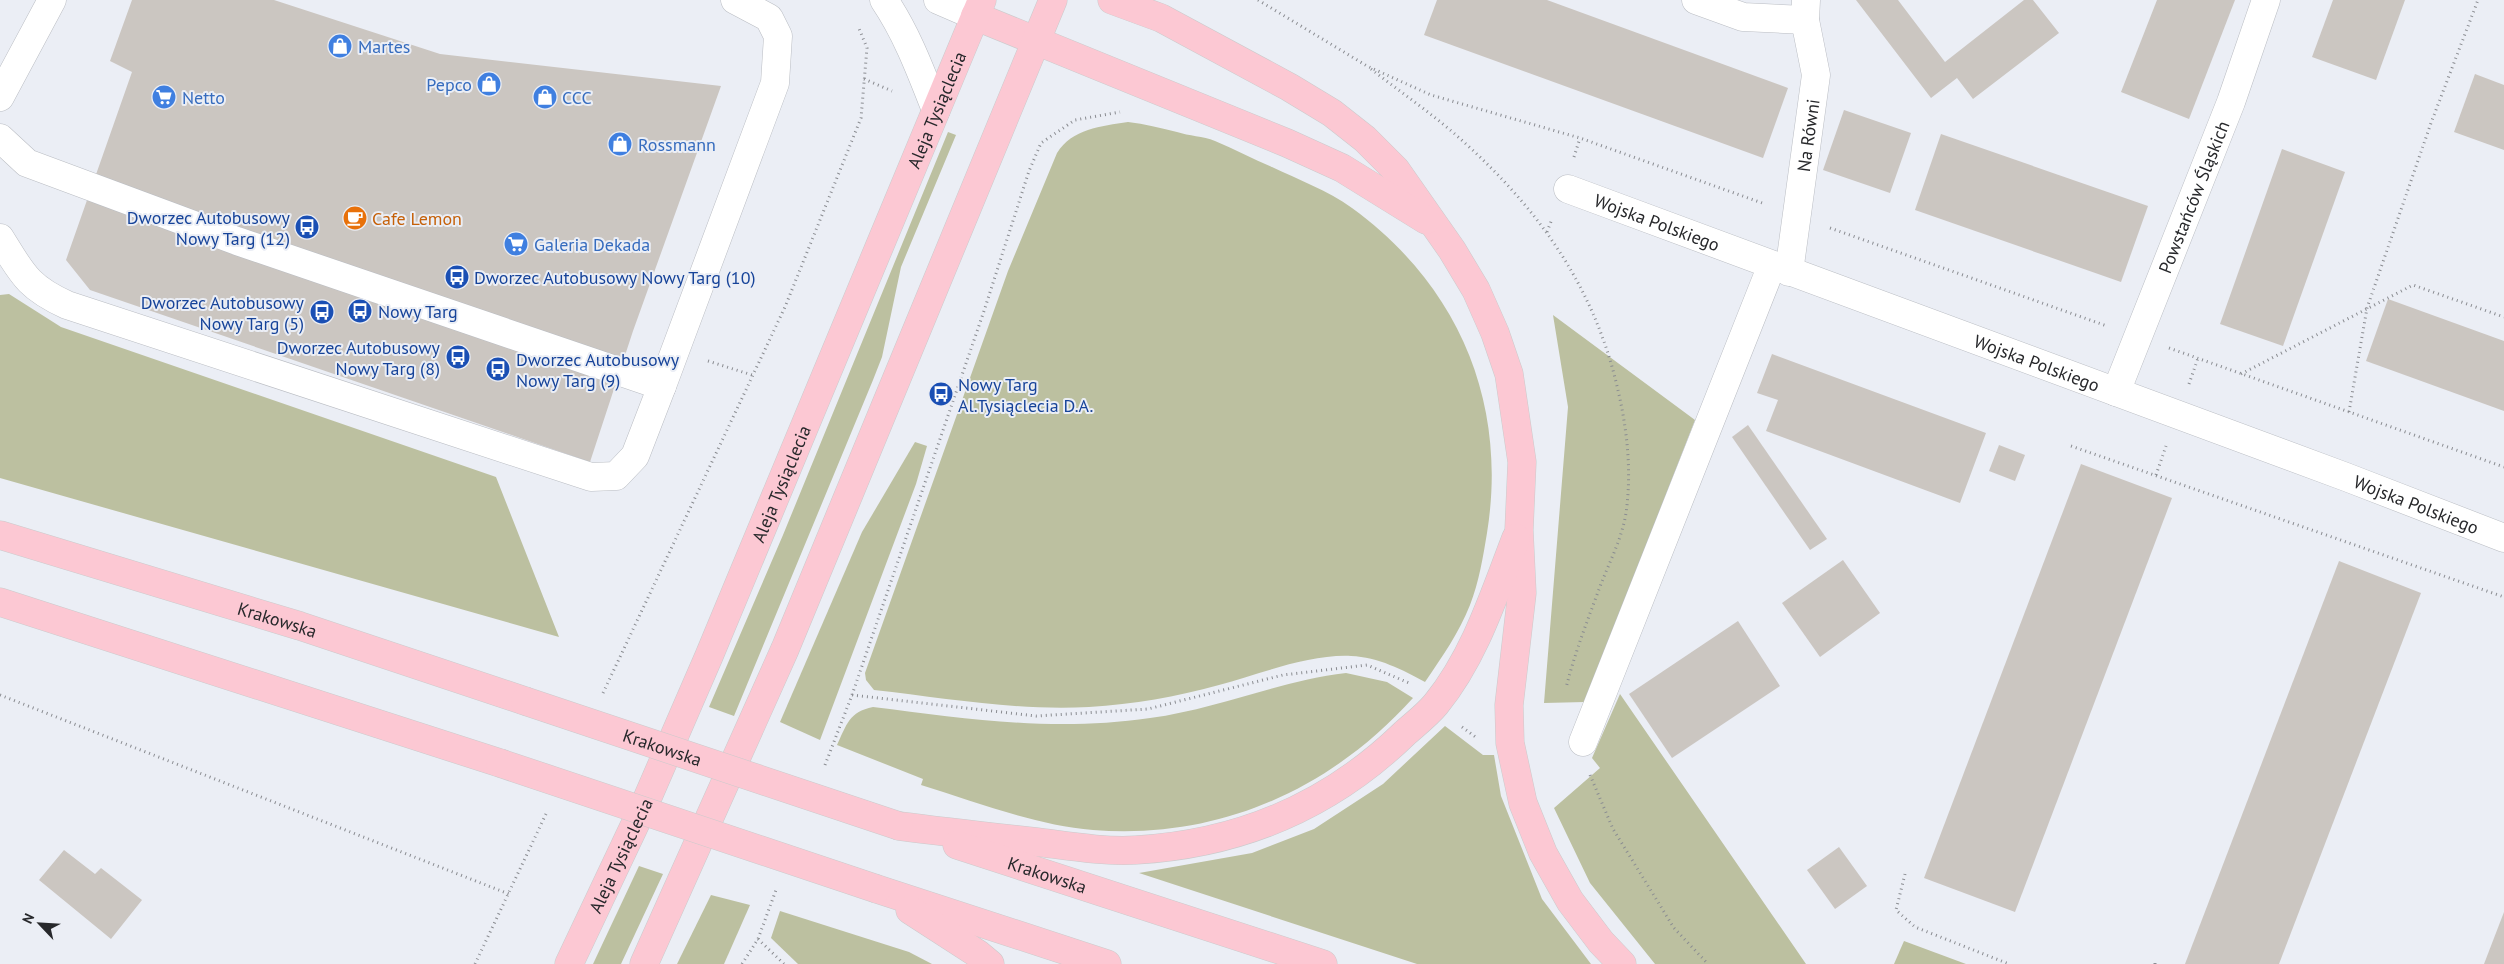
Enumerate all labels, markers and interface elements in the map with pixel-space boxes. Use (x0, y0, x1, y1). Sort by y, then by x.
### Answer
shop icon: Martes (327, 33, 353, 59)
place label: Martes (358, 35, 410, 58)
street label: Aleja Tysiąclecia (902, 48, 971, 172)
shop icon: Pepco (476, 71, 502, 97)
place label: Pepco (426, 73, 472, 96)
supermarket icon: Netto (151, 84, 177, 110)
shop icon: CCC (532, 84, 558, 110)
place label: Netto (182, 86, 225, 109)
place label: CCC (562, 86, 592, 109)
street label: Na Równi (1791, 98, 1824, 173)
street label: Powstańców Śląskich (2153, 117, 2234, 276)
shop icon: Rossmann (607, 131, 633, 157)
place label: Rossmann (638, 133, 716, 156)
street label: Wojska Polskiego (1591, 188, 1723, 256)
cafe icon: Cafe Lemon (342, 205, 368, 231)
place label: Dworzec Autobusowy Nowy Targ (12) (127, 206, 291, 250)
place label: Cafe Lemon (372, 207, 462, 230)
bus stop icon: Dworzec Autobusowy Nowy Targ (12) (294, 214, 320, 240)
supermarket icon: Galeria Dekada (503, 231, 529, 257)
place label: Galeria Dekada (534, 233, 650, 256)
bus stop icon: Dworzec Autobusowy Nowy Targ (10) (444, 264, 470, 290)
place label: Dworzec Autobusowy Nowy Targ (10) (474, 266, 756, 289)
place label: Dworzec Autobusowy Nowy Targ (5) (141, 291, 305, 335)
bus stop icon: Nowy Targ (347, 298, 373, 324)
bus stop icon: Dworzec Autobusowy Nowy Targ (5) (309, 299, 335, 325)
place label: Nowy Targ (378, 300, 458, 323)
street label: Wojska Polskiego (1971, 329, 2103, 396)
place label: Dworzec Autobusowy Nowy Targ (8) (277, 336, 441, 380)
bus stop icon: Dworzec Autobusowy Nowy Targ (8) (445, 344, 471, 370)
place label: Dworzec Autobusowy Nowy Targ (9) (516, 348, 680, 392)
bus stop icon: Dworzec Autobusowy Nowy Targ (9) (485, 356, 511, 382)
place label: Nowy Targ Al.Tysiąclecia D.A. (958, 373, 1093, 417)
bus stop icon: Nowy Targ Al.Tysiąclecia D.A. (928, 381, 954, 407)
street label: Aleja Tysiąclecia (746, 422, 815, 546)
street label: Wojska Polskiego (2351, 470, 2482, 539)
street label: Krakowska (235, 596, 320, 642)
street label: Krakowska (620, 723, 705, 771)
street label: Aleja Tysiąclecia (583, 794, 657, 917)
street label: Krakowska (1005, 851, 1090, 898)
north arrow (15, 899, 65, 949)
text: N (18, 911, 38, 926)

